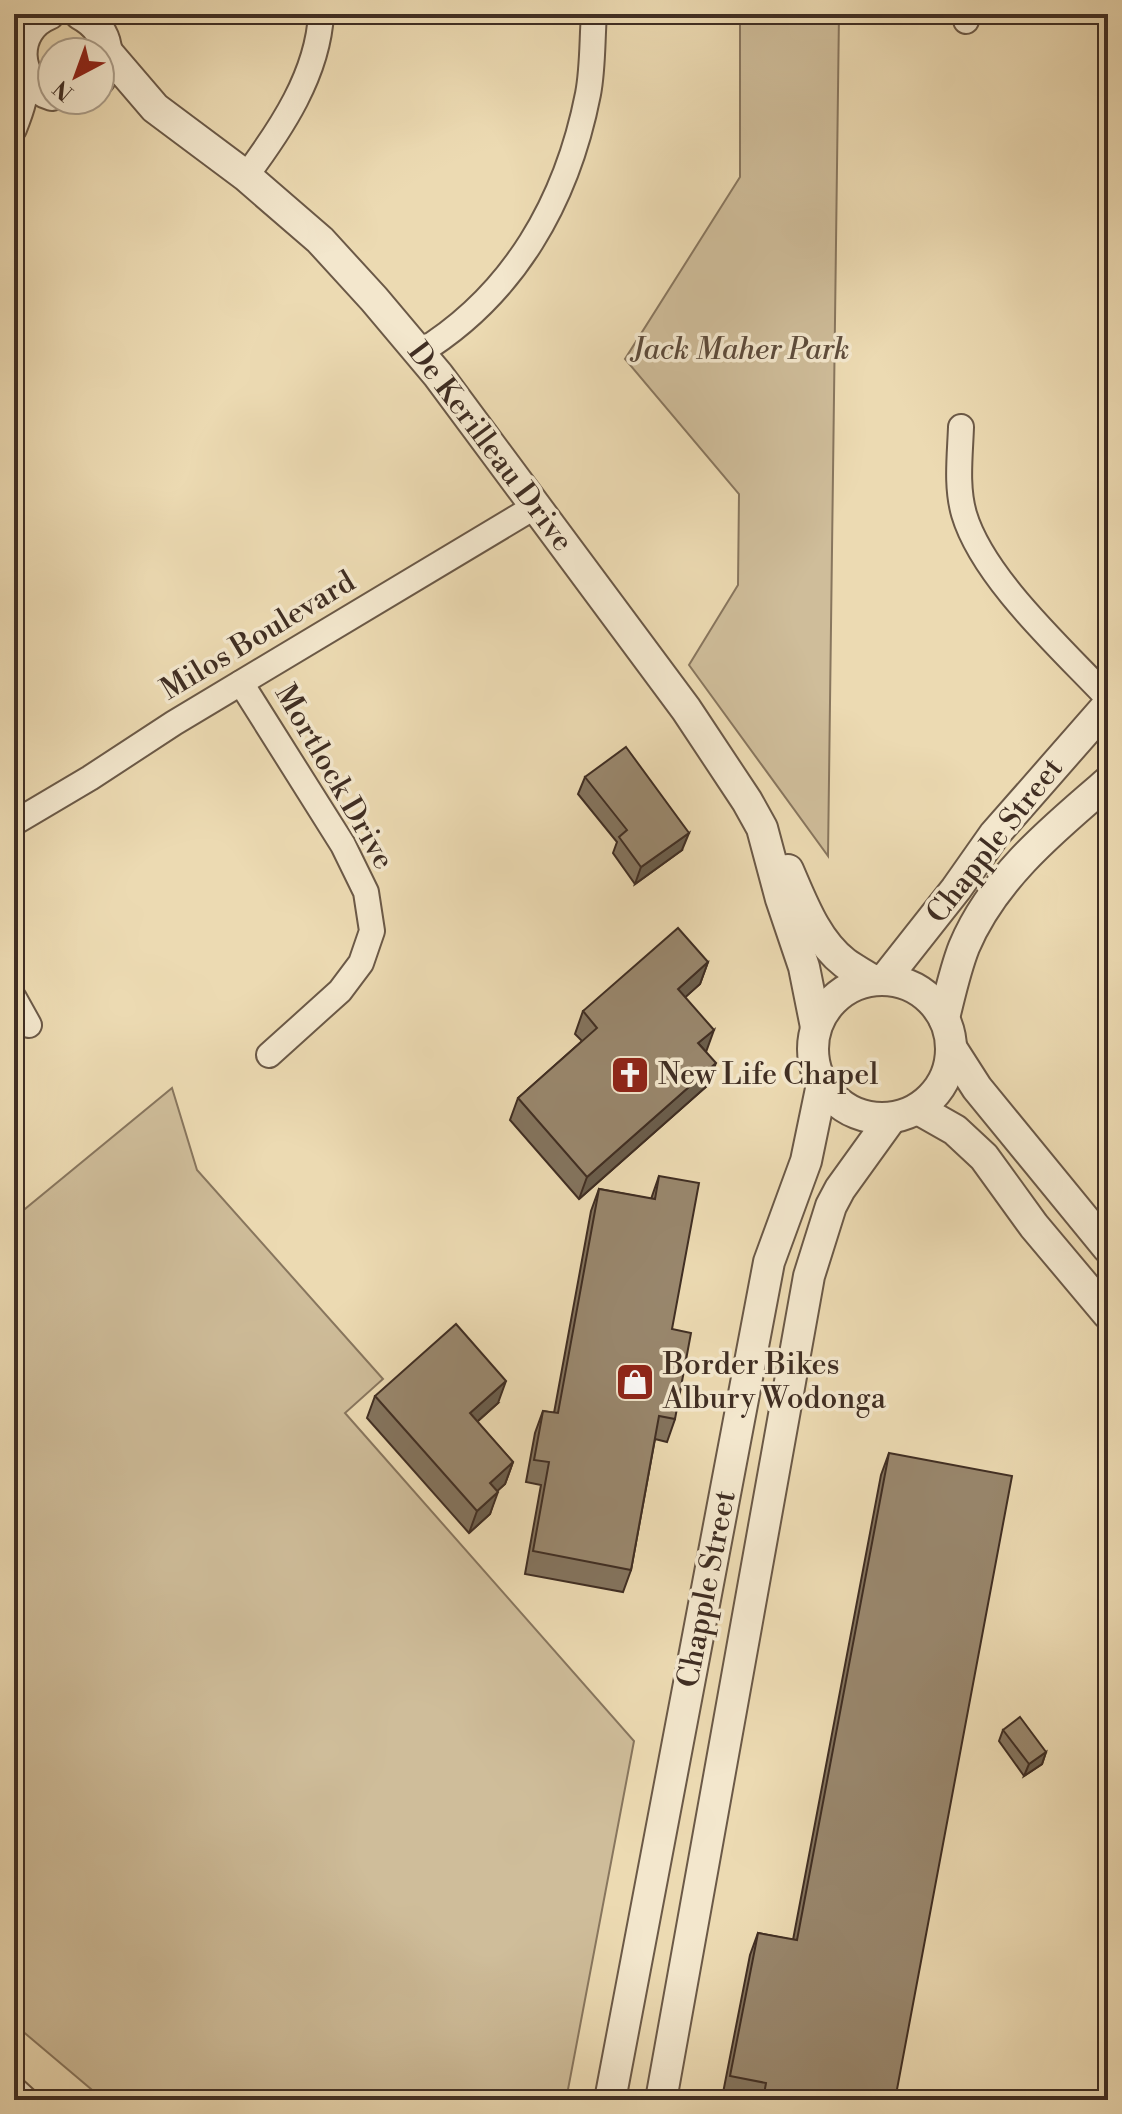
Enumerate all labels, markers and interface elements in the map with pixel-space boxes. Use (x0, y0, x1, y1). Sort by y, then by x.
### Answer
north arrow (36, 36, 116, 116)
text: N (48, 74, 79, 106)
park label: Jack Maher Park (630, 331, 849, 369)
street label: De Kerilleau Drive (399, 335, 581, 559)
street label: Milos Boulevard (154, 563, 362, 709)
street label: Mortlock Drive (266, 678, 402, 876)
street label: Chapple Street (918, 750, 1072, 932)
church icon: New Life Chapel (609, 1054, 651, 1096)
place label: New Life Chapel (658, 1056, 878, 1094)
place label: Border Bikes Albury Wodonga (662, 1346, 887, 1418)
shop icon: Border Bikes Albury Wodonga (614, 1361, 656, 1403)
street label: Chapple Street (669, 1487, 745, 1691)

